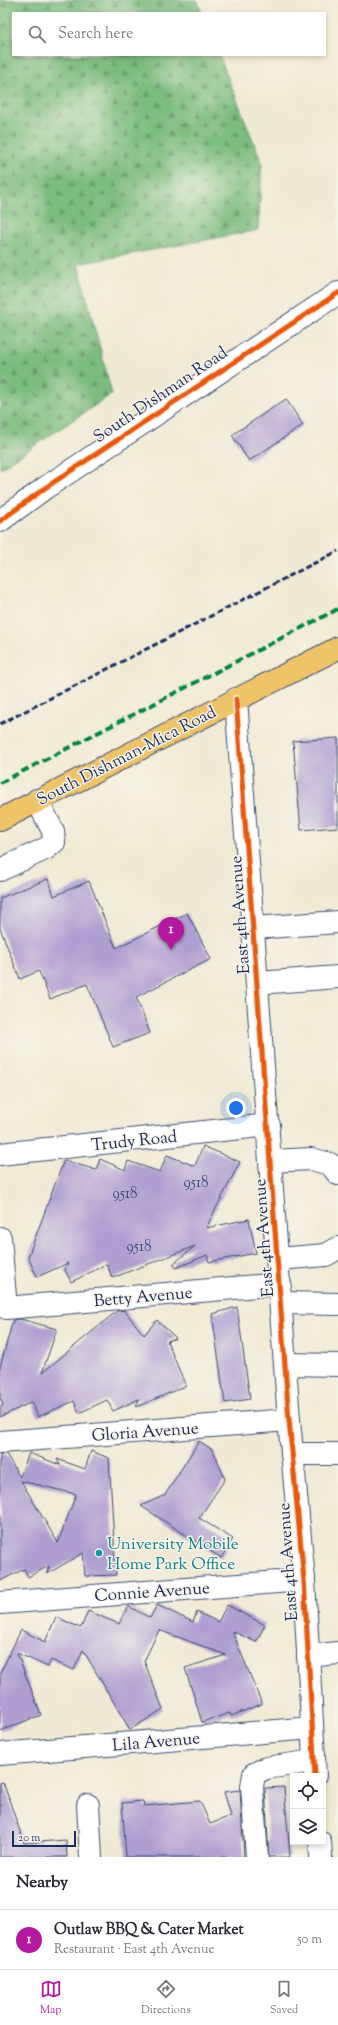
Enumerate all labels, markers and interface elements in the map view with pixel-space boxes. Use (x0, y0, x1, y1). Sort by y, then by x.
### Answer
search box (12, 12, 326, 56)
icon: search (26, 23, 48, 45)
text: Search here (58, 24, 133, 45)
street label: South Dishman Road (89, 341, 233, 450)
street label: South Dishman-Mica Road (33, 701, 221, 813)
street label: East 4th Avenue (225, 855, 257, 975)
pin: 1 (158, 917, 184, 950)
your location (226, 1098, 246, 1118)
street label: Trudy Road (90, 1126, 179, 1158)
house number: 9518 (183, 1173, 209, 1194)
street label: East 4th Avenue (249, 1178, 281, 1298)
house number: 9518 (112, 1184, 138, 1205)
house number: 9518 (126, 1237, 152, 1258)
street label: Betty Avenue (93, 1282, 194, 1314)
street label: Gloria Avenue (91, 1417, 200, 1449)
street label: East 4th Avenue (273, 1502, 305, 1622)
place label: University Mobile Home Park Office (107, 1533, 239, 1577)
marker: University Mobile Home Park Office (94, 1548, 104, 1558)
street label: Connie Avenue (94, 1577, 211, 1609)
street label: Lila Avenue (111, 1727, 201, 1759)
map controls (290, 1773, 326, 1845)
button: locate (290, 1773, 326, 1809)
button: layers (290, 1809, 326, 1845)
scale bar (12, 1829, 76, 1848)
text: 20 m (18, 1830, 40, 1846)
text: Nearby (16, 1871, 68, 1895)
text: Outlaw BBQ & Cater Market (54, 1920, 244, 1941)
text: 1 (27, 1931, 31, 1949)
text: 50 m (297, 1931, 322, 1949)
text: Restaurant · East 4th Avenue (54, 1941, 214, 1959)
tab: Map (40, 1978, 62, 2018)
tab: Directions (141, 1978, 191, 2018)
tab: Saved (270, 1978, 298, 2018)

